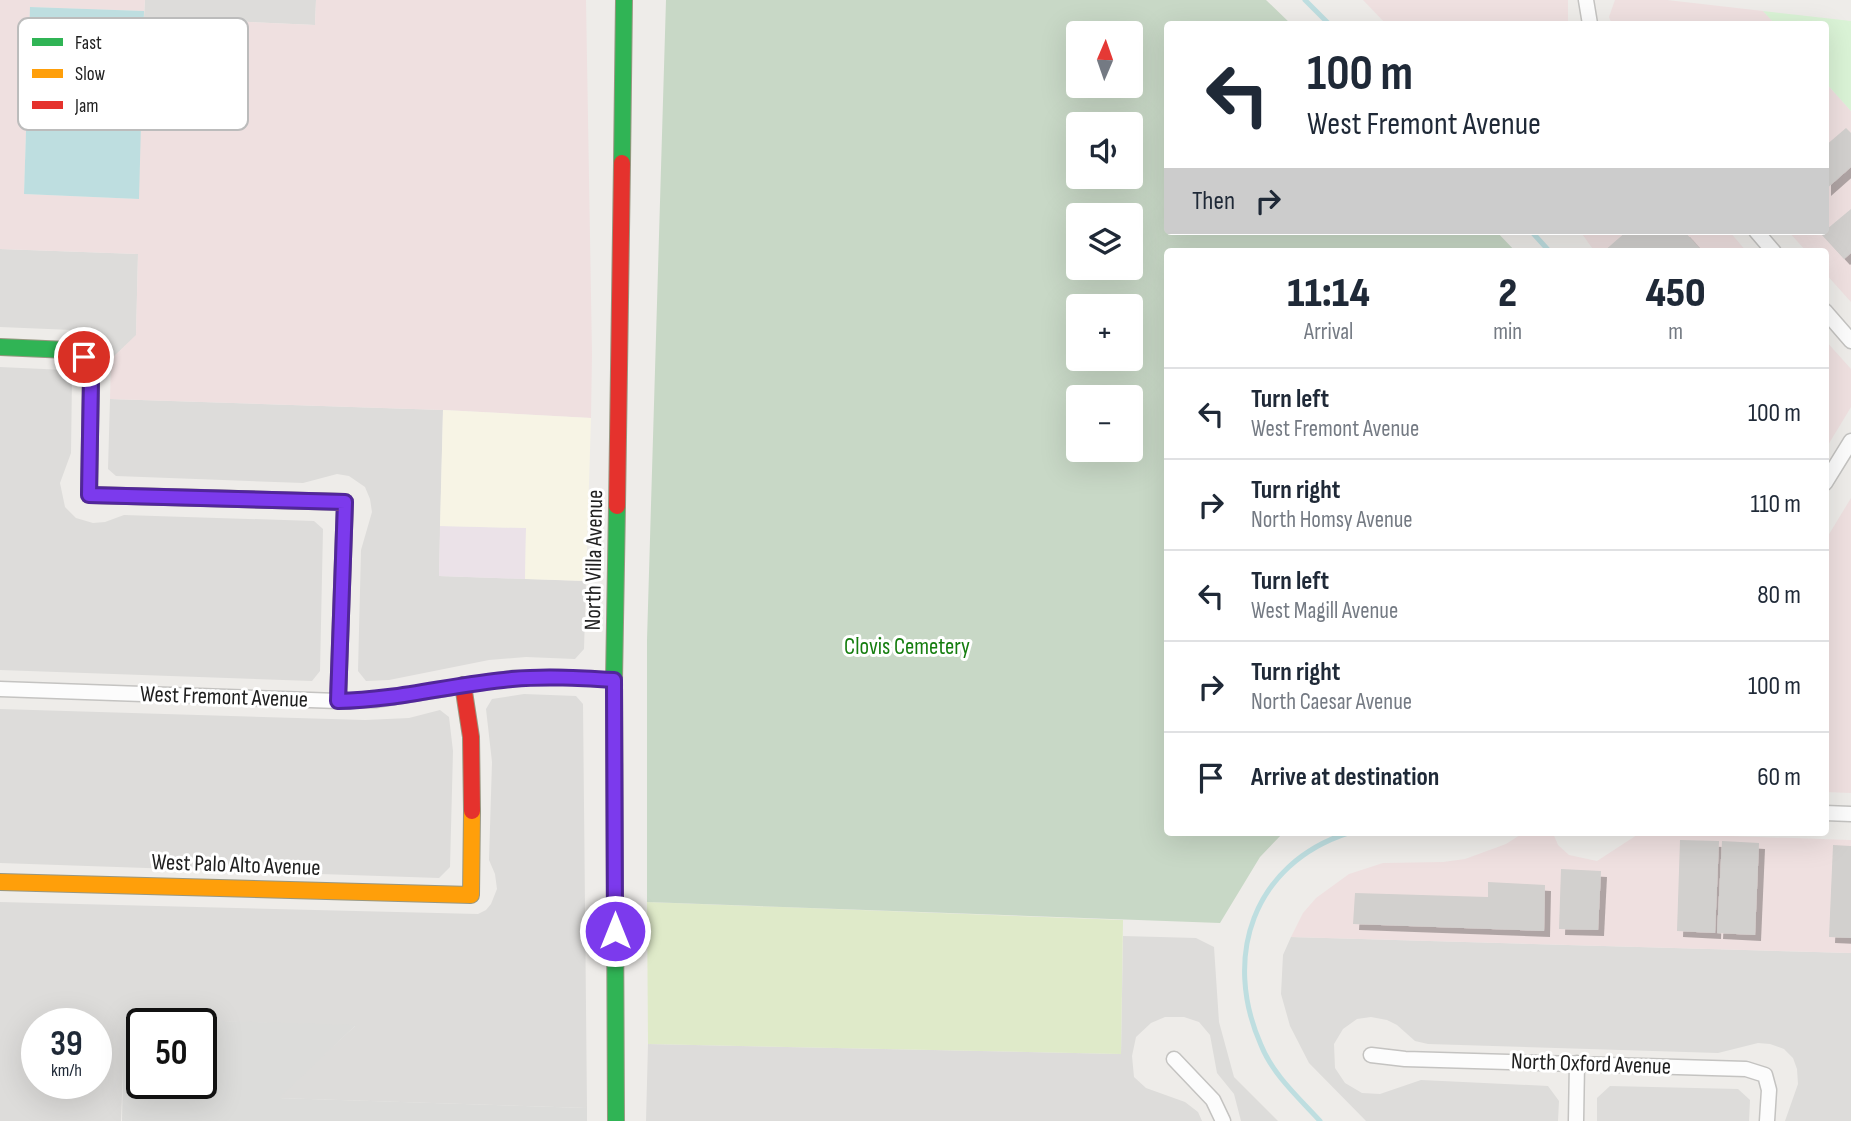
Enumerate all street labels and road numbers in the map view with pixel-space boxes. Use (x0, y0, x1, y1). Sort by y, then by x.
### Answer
street label: North Villa Avenue (579, 489, 609, 631)
street label: West Fremont Avenue (139, 680, 309, 714)
street label: West Palo Alto Avenue (151, 848, 321, 882)
street label: North Oxford Avenue (1511, 1047, 1671, 1081)

